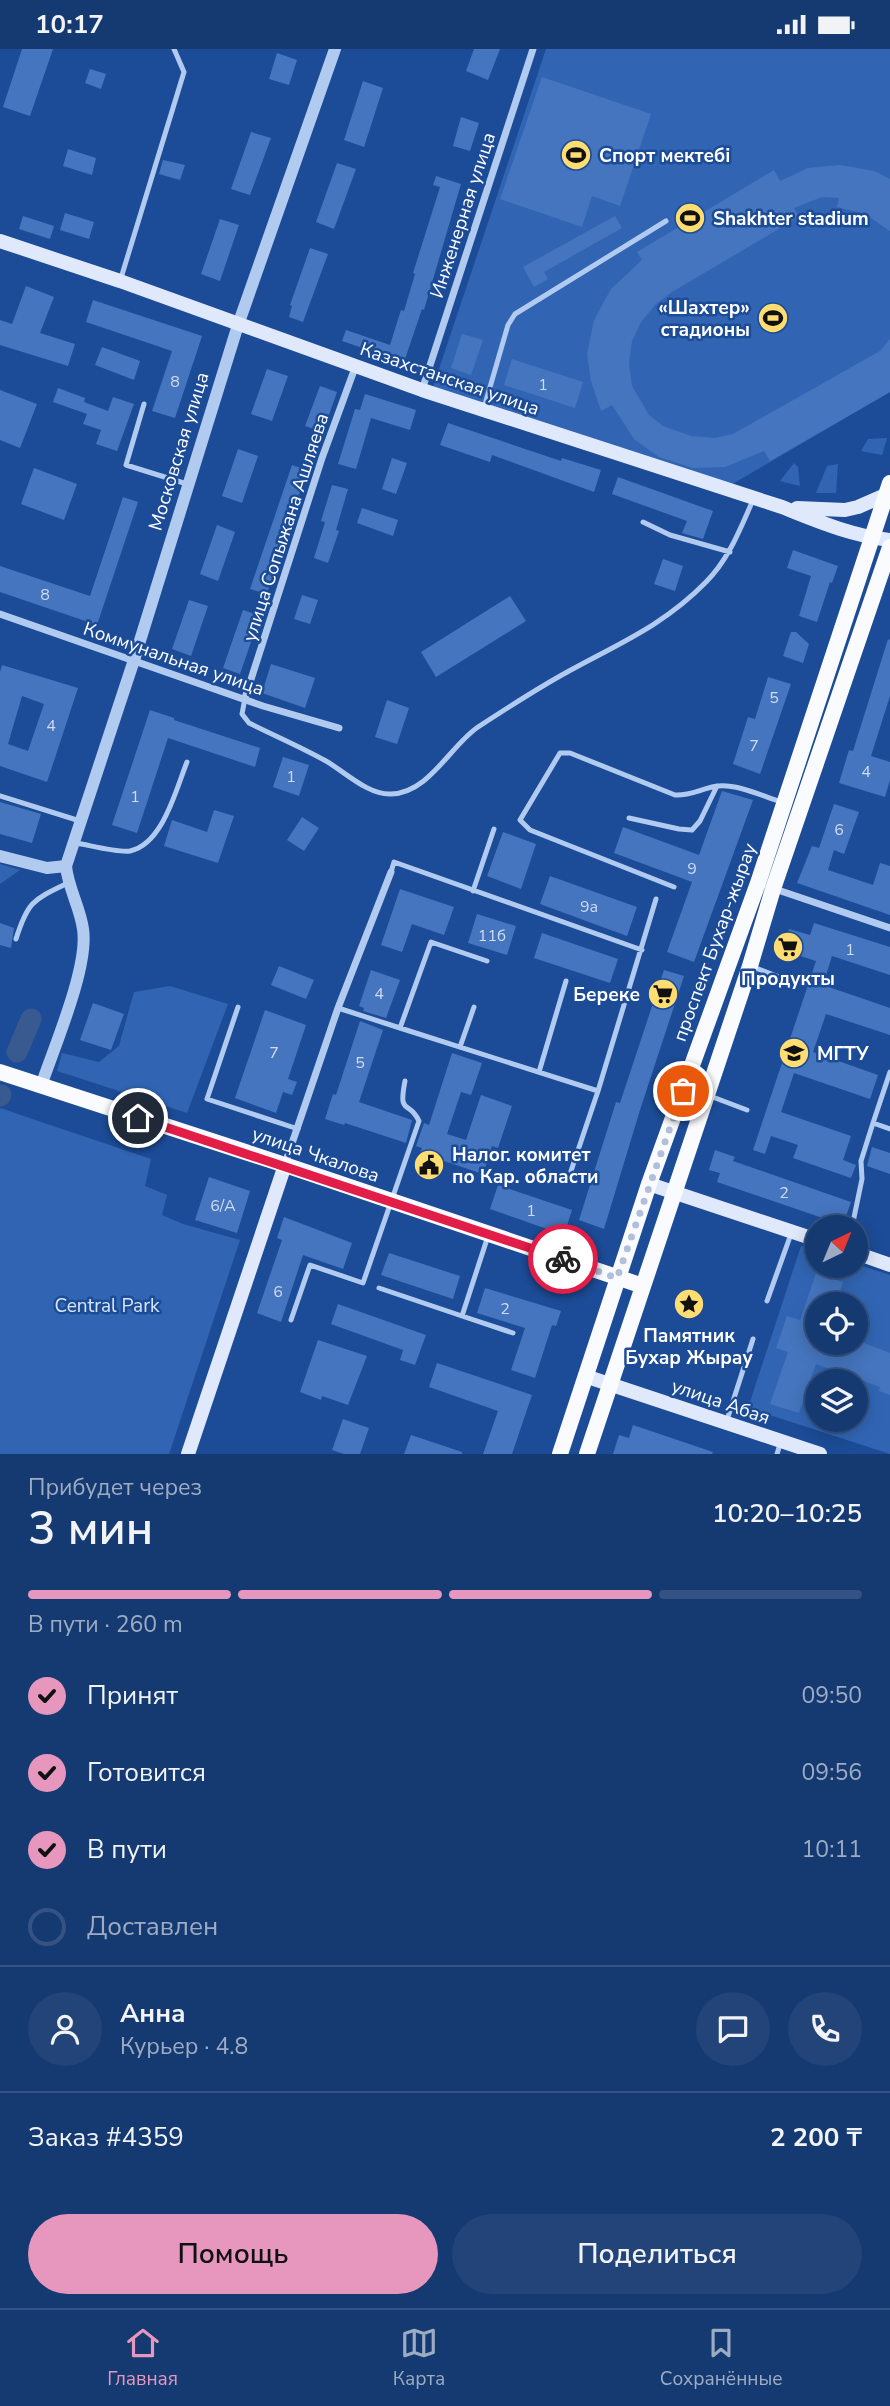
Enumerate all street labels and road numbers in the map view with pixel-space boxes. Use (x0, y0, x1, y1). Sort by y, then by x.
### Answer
street label: Инженерная улица (424, 129, 502, 301)
street label: Казахстанская улица (356, 336, 543, 422)
street label: Московская улица (142, 369, 215, 534)
street label: улица Сопыжана Ашляева (237, 410, 335, 645)
street label: Коммунальная улица (80, 616, 268, 702)
street label: проспект Бухар-жырау (667, 839, 763, 1045)
street label: улица Чкалова (248, 1121, 383, 1189)
street label: улица Абая (668, 1373, 773, 1431)

